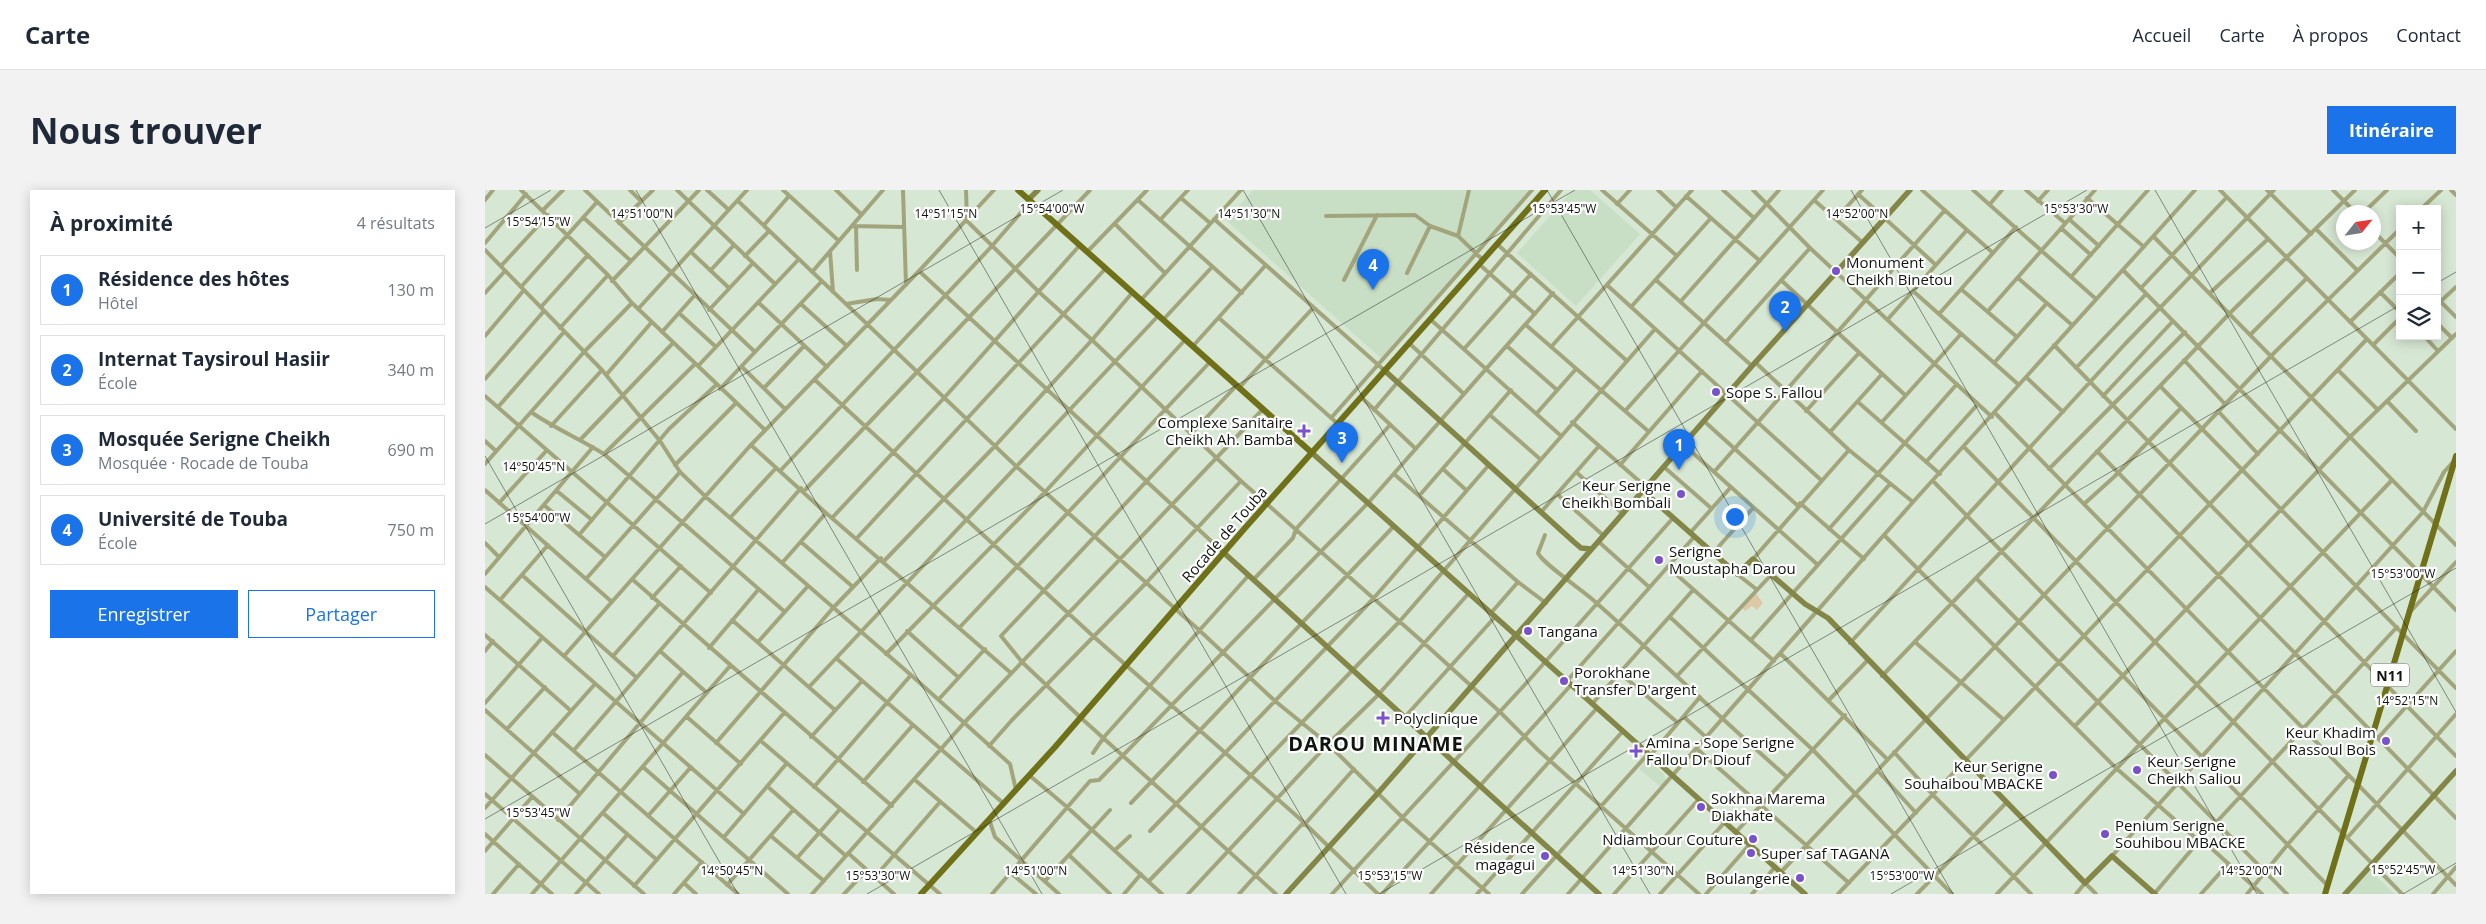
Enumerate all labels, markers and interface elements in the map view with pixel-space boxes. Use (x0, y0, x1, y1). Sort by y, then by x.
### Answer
text: Carte (25, 18, 90, 51)
text: Accueil (2133, 23, 2191, 47)
text: Carte (2219, 23, 2265, 47)
text: À propos (2293, 23, 2368, 47)
text: Contact (2396, 23, 2461, 47)
button: Itinéraire (2327, 106, 2456, 154)
text: Nous trouver (30, 107, 262, 154)
text: 15°54'00"W (1020, 200, 1084, 217)
text: 15°53'45"W (1532, 200, 1596, 217)
text: 15°53'30"W (2044, 200, 2108, 217)
text: 14°51'00"N (611, 205, 673, 222)
text: 14°51'15"N (915, 205, 977, 222)
text: 14°51'30"N (1218, 205, 1280, 222)
text: 14°52'00"N (1826, 205, 1888, 222)
north arrow (2336, 205, 2381, 250)
map controls (2396, 205, 2441, 340)
button: + (2396, 205, 2441, 250)
text: À proximité (50, 209, 173, 237)
text: 4 résultats (357, 212, 435, 234)
text: 15°54'15"W (506, 213, 570, 230)
pin: 4 (1357, 249, 1389, 290)
button: − (2396, 250, 2441, 295)
place label: Monument Cheikh Binetou (1846, 252, 1953, 289)
marker: Monument Cheikh Binetou (1830, 265, 1842, 277)
text: Résidence des hôtes (98, 266, 289, 292)
text: 1 (62, 279, 72, 301)
text: 130 m (388, 279, 434, 301)
pin: 2 (1769, 291, 1801, 332)
text: Hôtel (98, 292, 138, 314)
button: layers (2396, 295, 2441, 340)
text: Internat Taysiroul Hasiir (98, 346, 330, 372)
text: 2 (62, 359, 72, 381)
text: 340 m (388, 359, 434, 381)
text: École (98, 372, 137, 394)
place label: Sope S. Fallou (1726, 382, 1823, 402)
marker: Sope S. Fallou (1710, 386, 1722, 398)
place label: Complexe Sanitaire Cheikh Ah. Bamba (1158, 412, 1293, 449)
pin: 3 (1326, 422, 1358, 463)
marker: Complexe Sanitaire Cheikh Ah. Bamba (1297, 424, 1311, 438)
text: Mosquée Serigne Cheikh (98, 426, 330, 452)
pin: 1 (1663, 429, 1695, 470)
text: 3 (62, 439, 72, 461)
text: 690 m (388, 439, 434, 461)
text: Mosquée · Rocade de Touba (98, 452, 309, 474)
text: 14°50'45"N (503, 458, 565, 475)
place label: Keur Serigne Cheikh Bombali (1561, 475, 1671, 512)
street label: Rocade de Touba (1177, 482, 1271, 586)
marker: Keur Serigne Cheikh Bombali (1675, 488, 1687, 500)
your location (1722, 504, 1748, 530)
text: Université de Touba (98, 506, 288, 532)
text: 15°54'00"W (506, 509, 570, 526)
text: 4 (62, 519, 72, 541)
text: 750 m (388, 519, 434, 541)
text: École (98, 532, 137, 554)
place label: Serigne Moustapha Darou (1669, 541, 1796, 578)
marker: Serigne Moustapha Darou (1653, 554, 1665, 566)
text: 15°53'00"W (2371, 565, 2435, 582)
button: Enregistrer (50, 590, 238, 638)
button: Partager (248, 590, 435, 638)
place label: Tangana (1538, 621, 1598, 641)
marker: Tangana (1522, 625, 1534, 637)
place label: Porokhane Transfer D'argent (1574, 662, 1696, 699)
road number: N11 (2371, 664, 2409, 686)
marker: Porokhane Transfer D'argent (1558, 675, 1570, 687)
text: 14°52'15"N (2376, 692, 2438, 709)
place label: Polyclinique (1394, 708, 1478, 728)
marker: Polyclinique (1376, 711, 1390, 725)
place label: Keur Khadim Rassoul Bois (2286, 722, 2376, 759)
district label: DAROU MINAME (1288, 730, 1464, 757)
place label: Amina - Sope Serigne Fallou Dr Diouf (1646, 732, 1794, 769)
marker: Keur Khadim Rassoul Bois (2380, 735, 2392, 747)
marker: Amina - Sope Serigne Fallou Dr Diouf (1630, 745, 1642, 757)
place label: Keur Serigne Cheikh Saliou (2147, 751, 2241, 788)
place label: Keur Serigne Souhaibou MBACKE (1904, 756, 2043, 793)
marker: Keur Serigne Cheikh Saliou (2131, 764, 2143, 776)
marker: Keur Serigne Souhaibou MBACKE (2047, 769, 2059, 781)
place label: Sokhna Marema Diakhate (1711, 788, 1825, 825)
marker: Sokhna Marema Diakhate (1695, 801, 1707, 813)
text: 15°53'45"W (506, 804, 570, 821)
place label: Penium Serigne Souhibou MBACKE (2115, 815, 2245, 852)
marker: Penium Serigne Souhibou MBACKE (2099, 828, 2111, 840)
place label: Ndiambour Couture (1602, 829, 1743, 849)
marker: Ndiambour Couture (1747, 833, 1759, 845)
place label: Résidence magagui (1464, 837, 1535, 874)
place label: Super saf TAGANA (1761, 843, 1890, 863)
marker: Super saf TAGANA (1745, 847, 1757, 859)
marker: Résidence magagui (1539, 850, 1551, 862)
text: 15°52'45"W (2371, 861, 2435, 878)
text: 14°50'45"N (701, 862, 763, 879)
text: 14°51'00"N (1005, 862, 1067, 879)
text: 14°51'30"N (1612, 862, 1674, 879)
text: 14°52'00"N (2220, 862, 2282, 879)
text: 15°53'30"W (846, 867, 910, 884)
text: 15°53'15"W (1358, 867, 1422, 884)
text: 15°53'00"W (1870, 867, 1934, 884)
place label: Boulangerie (1706, 868, 1790, 888)
marker: Boulangerie (1794, 872, 1806, 884)

